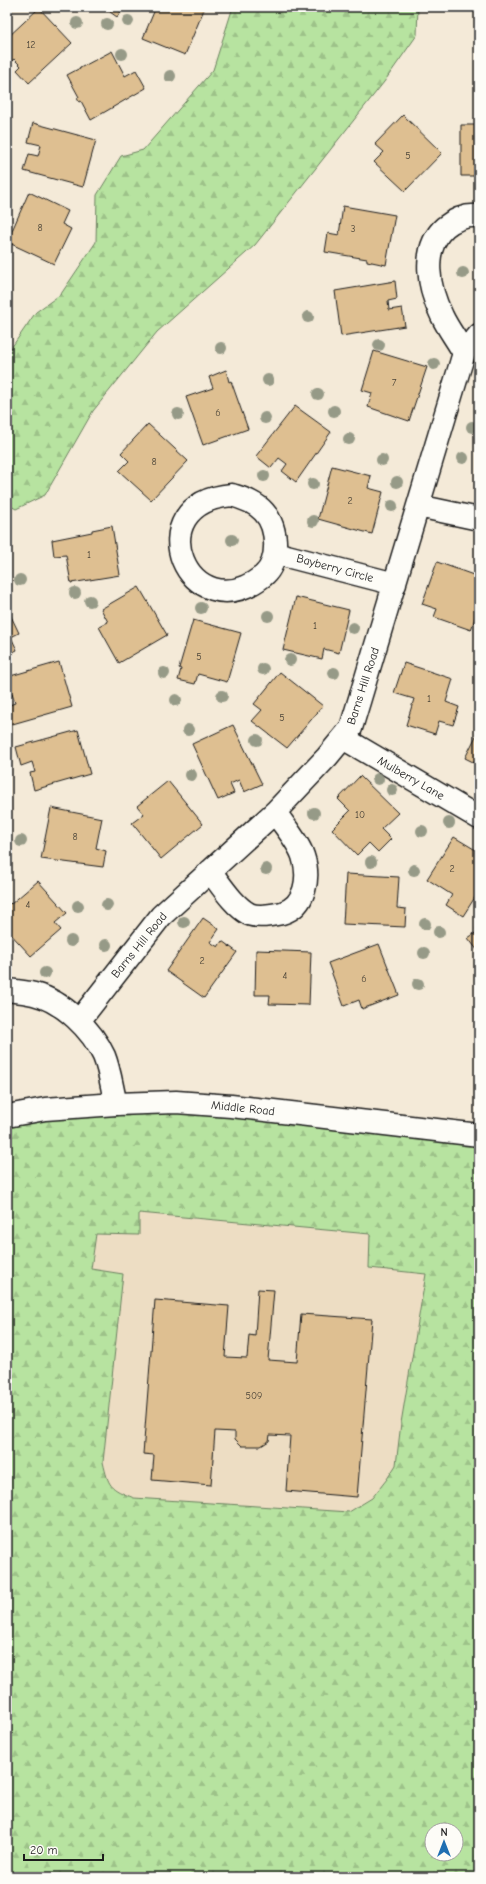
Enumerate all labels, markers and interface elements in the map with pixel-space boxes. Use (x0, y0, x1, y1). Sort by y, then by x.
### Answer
house number: 12 (26, 39, 36, 51)
house number: 5 (405, 150, 411, 162)
house number: 8 (37, 222, 43, 234)
house number: 3 (350, 223, 356, 235)
house number: 7 (392, 377, 397, 389)
house number: 6 (215, 407, 221, 419)
house number: 8 (151, 456, 157, 468)
house number: 2 (347, 495, 353, 507)
house number: 1 (87, 549, 91, 561)
street label: Bayberry Circle (295, 551, 375, 585)
house number: 1 (313, 620, 317, 632)
street label: Barns Hill Road (344, 646, 382, 726)
house number: 5 (196, 651, 202, 663)
house number: 1 (427, 693, 431, 705)
house number: 5 (279, 712, 285, 724)
street label: Mulberry Lane (375, 753, 447, 803)
house number: 10 (355, 809, 365, 821)
house number: 8 (72, 831, 78, 843)
house number: 2 (449, 863, 455, 875)
house number: 4 (26, 899, 31, 911)
street label: Barns Hill Road (108, 909, 170, 981)
house number: 2 (199, 955, 205, 967)
house number: 4 (283, 970, 288, 982)
house number: 6 (361, 973, 367, 985)
street label: Middle Road (210, 1098, 276, 1118)
house number: 509 (246, 1390, 262, 1402)
north arrow (424, 1822, 464, 1862)
text: N (440, 1826, 448, 1839)
scale bar (24, 1836, 103, 1862)
text: 20 m (30, 1843, 58, 1857)

